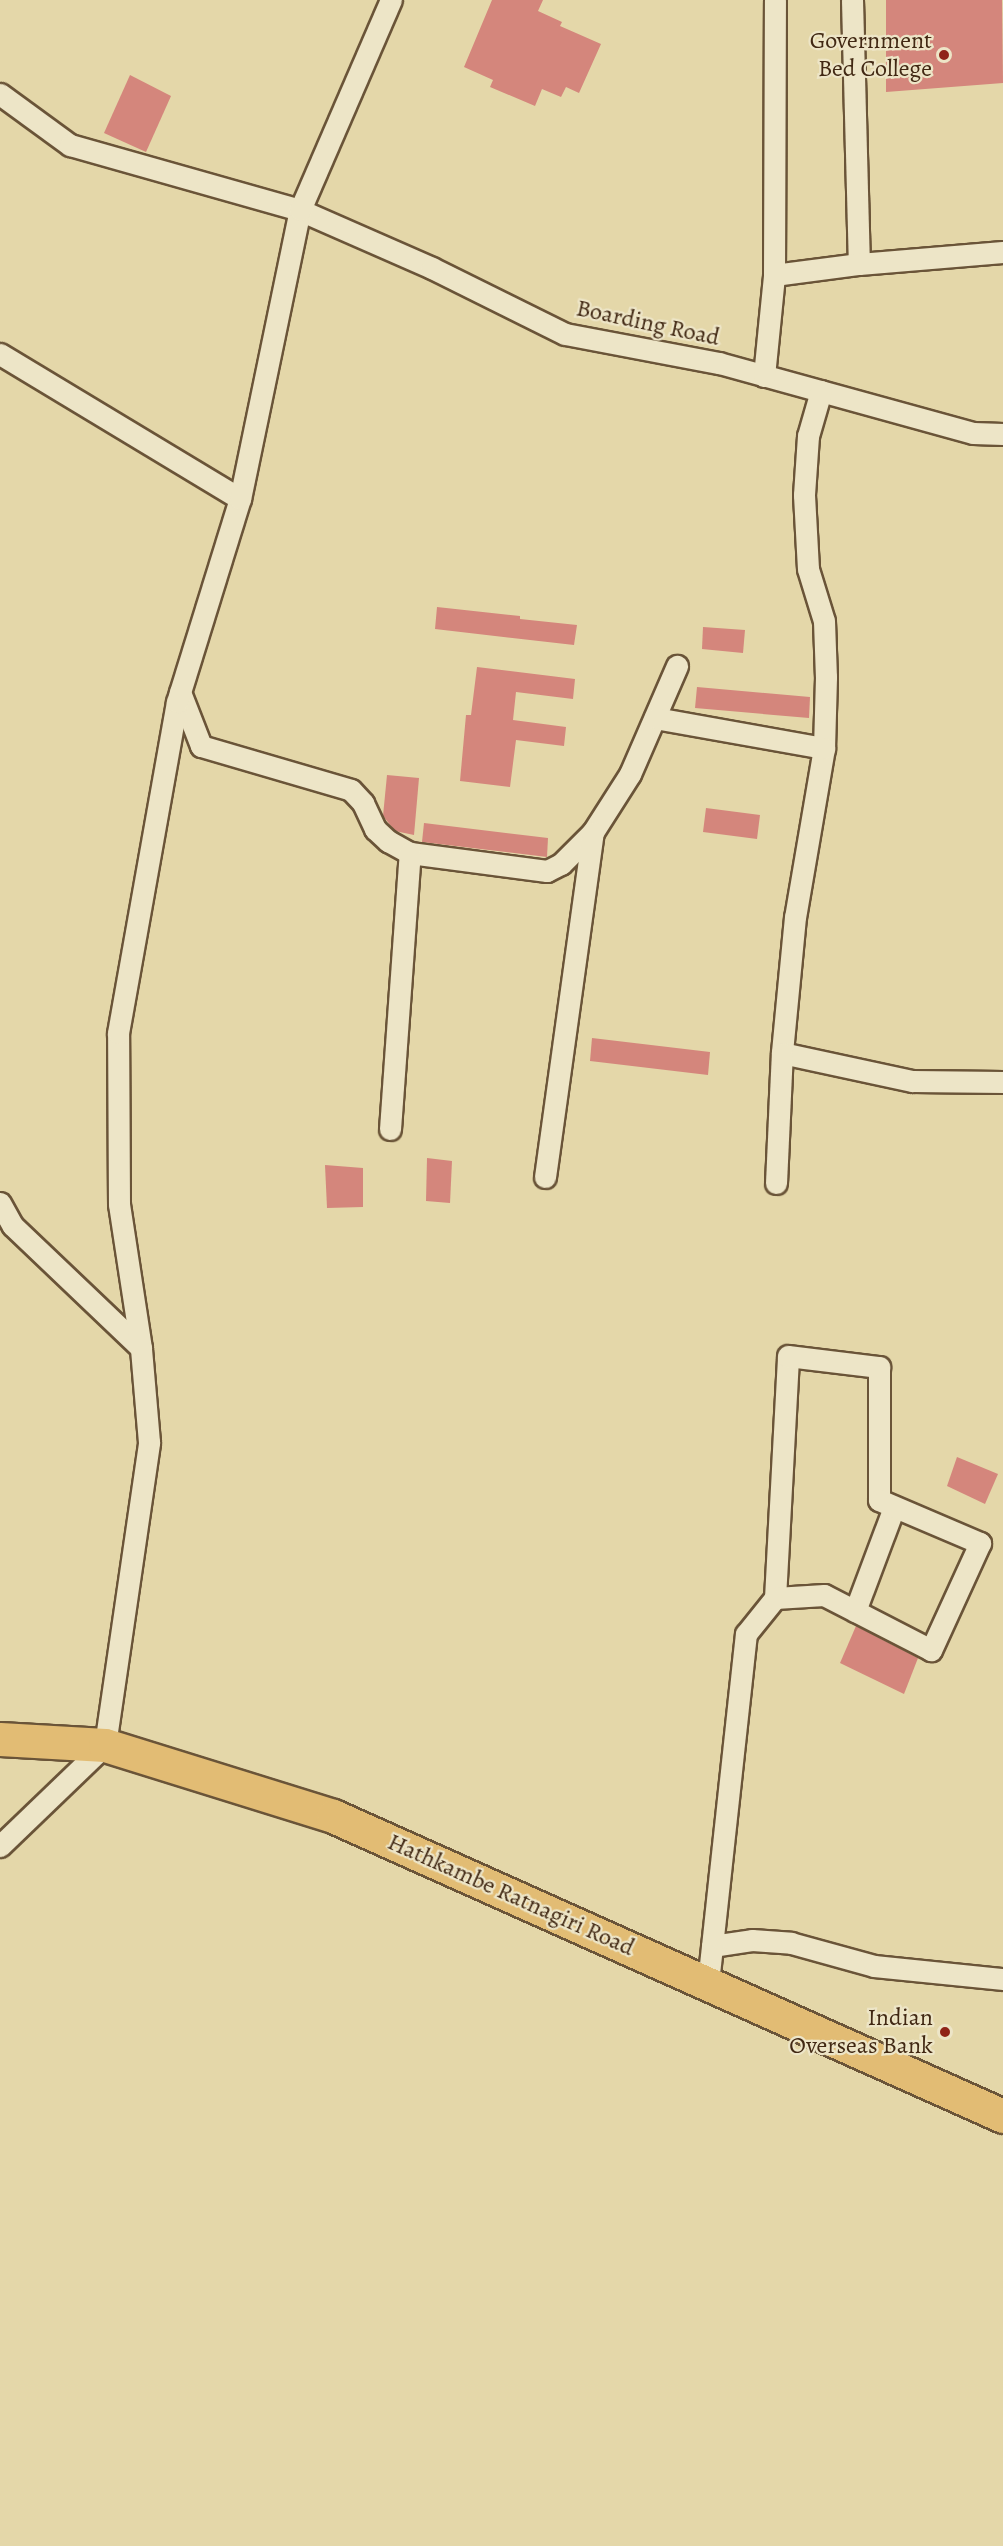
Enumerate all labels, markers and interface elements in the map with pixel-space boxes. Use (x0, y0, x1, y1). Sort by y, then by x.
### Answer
place label: Government Bed College (810, 27, 932, 83)
marker: Government Bed College (937, 48, 951, 62)
street label: Boarding Road (574, 294, 722, 352)
street label: Hathkambe Ratnagiri Road (383, 1828, 639, 1962)
place label: Indian Overseas Bank (789, 2004, 933, 2060)
marker: Indian Overseas Bank (938, 2025, 952, 2039)

